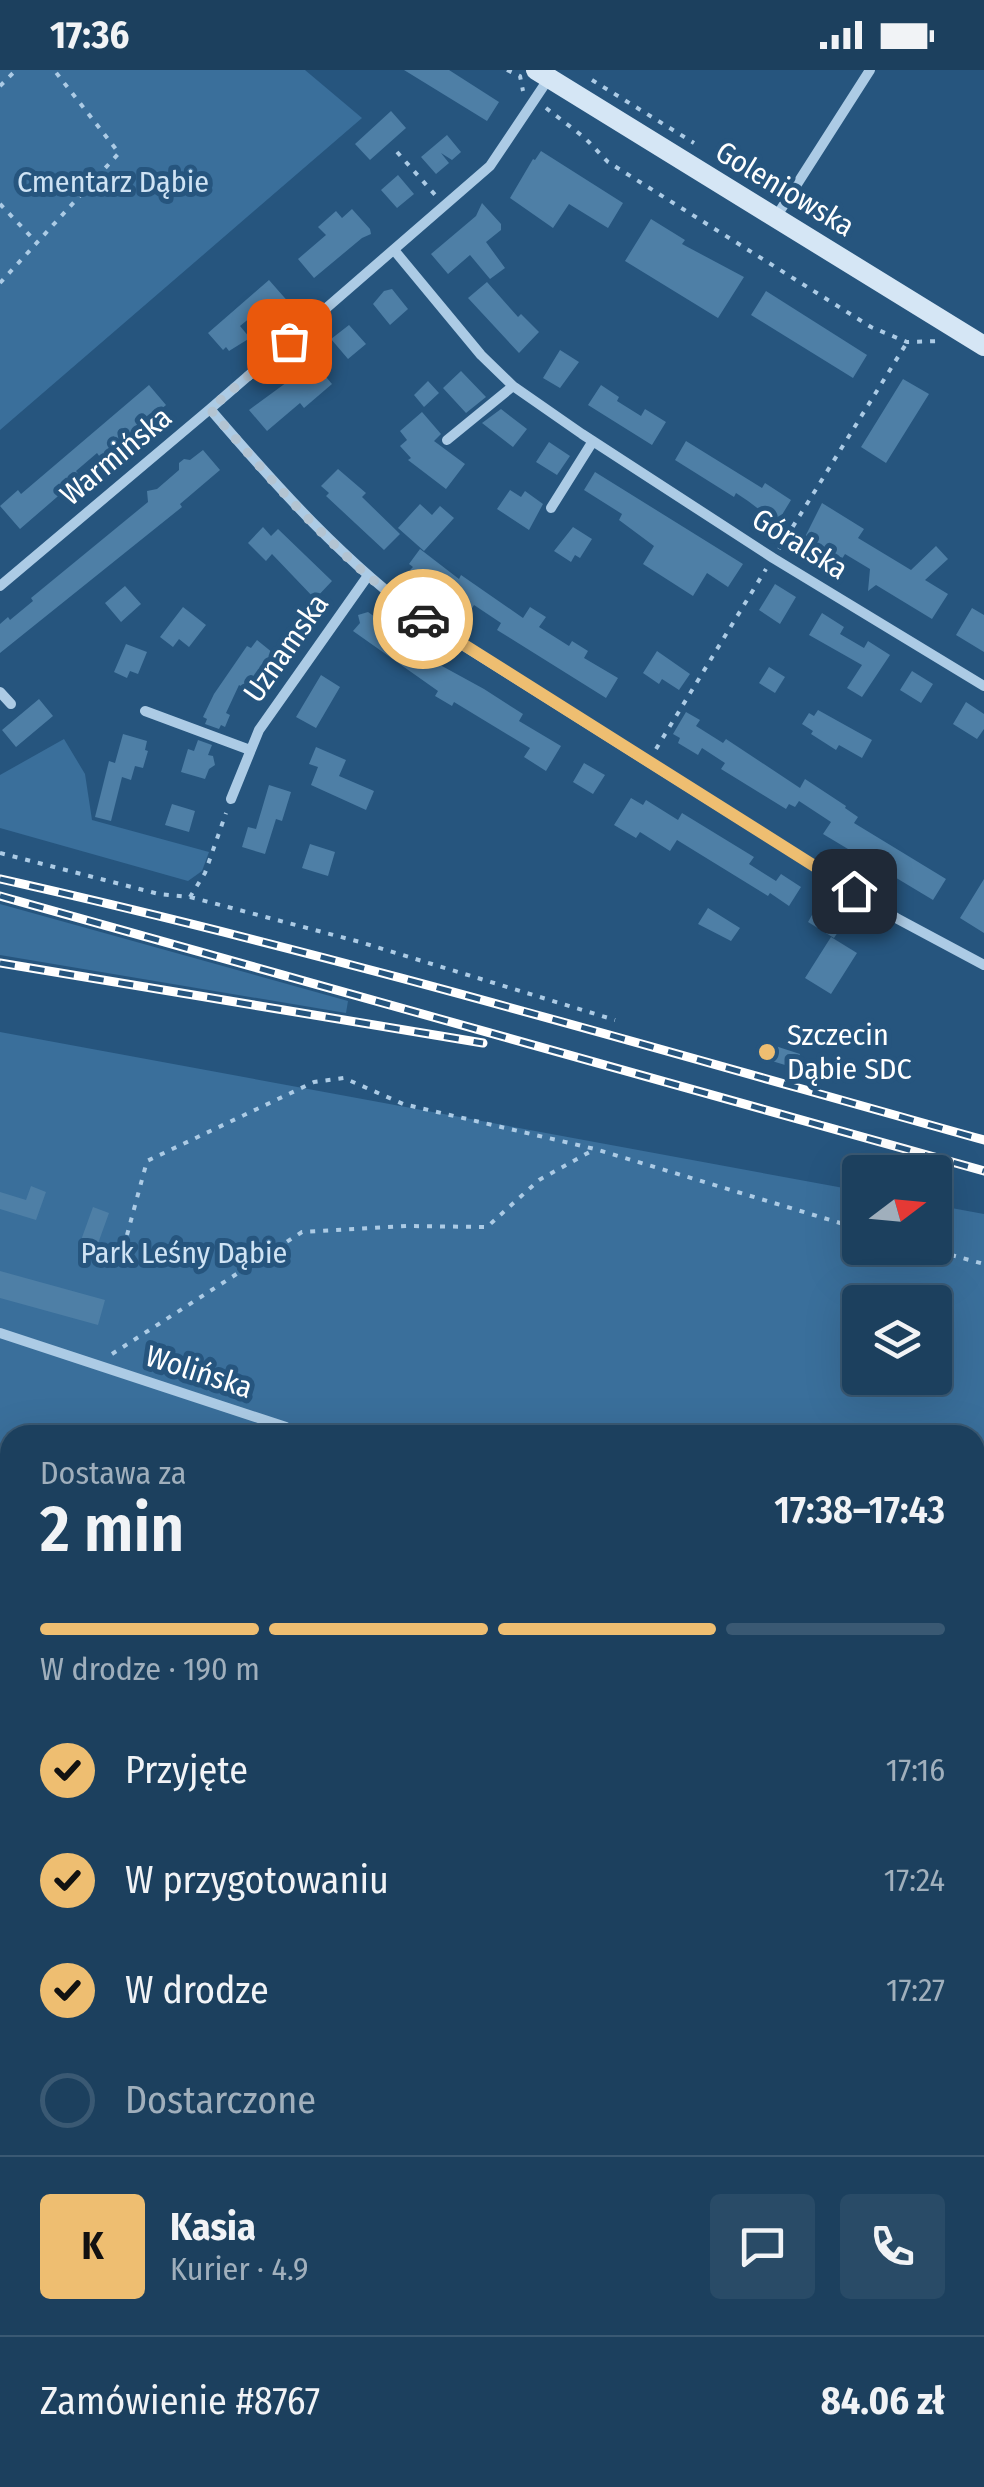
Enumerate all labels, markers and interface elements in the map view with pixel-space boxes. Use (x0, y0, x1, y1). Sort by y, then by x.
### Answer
text: 17:36 (50, 12, 129, 58)
street label: Goleniowska (709, 134, 861, 244)
park label: Cmentarz Dąbie (17, 164, 209, 200)
pin (247, 299, 332, 384)
icon: bag (262, 314, 317, 369)
street label: Warmińska (53, 399, 179, 513)
street label: Góralska (746, 501, 854, 587)
courier (373, 569, 473, 669)
street label: Uznamska (236, 587, 336, 709)
icon: car (396, 592, 451, 647)
pin (812, 849, 897, 934)
icon: home (827, 864, 882, 919)
place label: Szczecin Dąbie SDC (787, 1017, 912, 1087)
marker: Szczecin Dąbie SDC (756, 1041, 778, 1063)
north arrow (842, 1155, 952, 1265)
map controls (842, 1155, 952, 1395)
park label: Park Leśny Dąbie (81, 1235, 287, 1271)
button: layers (842, 1285, 952, 1395)
street label: Wolińska (141, 1338, 257, 1406)
text: Dostawa za (40, 1454, 187, 1492)
text: 17:38–17:43 (774, 1487, 945, 1533)
text: 2 min (40, 1490, 184, 1568)
text: W drodze · 190 m (40, 1650, 260, 1688)
icon: check (40, 1743, 95, 1798)
text: Przyjęte (125, 1747, 248, 1793)
text: 17:16 (886, 1751, 945, 1789)
icon: check (40, 1853, 95, 1908)
text: W przygotowaniu (125, 1857, 389, 1903)
text: 17:24 (884, 1861, 945, 1899)
icon: check (40, 1963, 95, 2018)
text: W drodze (125, 1967, 269, 2013)
text: 17:27 (886, 1971, 945, 2009)
text: Dostarczone (125, 2077, 316, 2123)
button: chat (710, 2194, 815, 2299)
button: phone (840, 2194, 945, 2299)
text: Kasia (170, 2204, 256, 2250)
text: K (81, 2223, 104, 2269)
text: Kurier · 4.9 (170, 2250, 308, 2288)
text: Zamówienie #8767 (40, 2378, 320, 2424)
text: 84.06 zł (821, 2378, 945, 2424)

